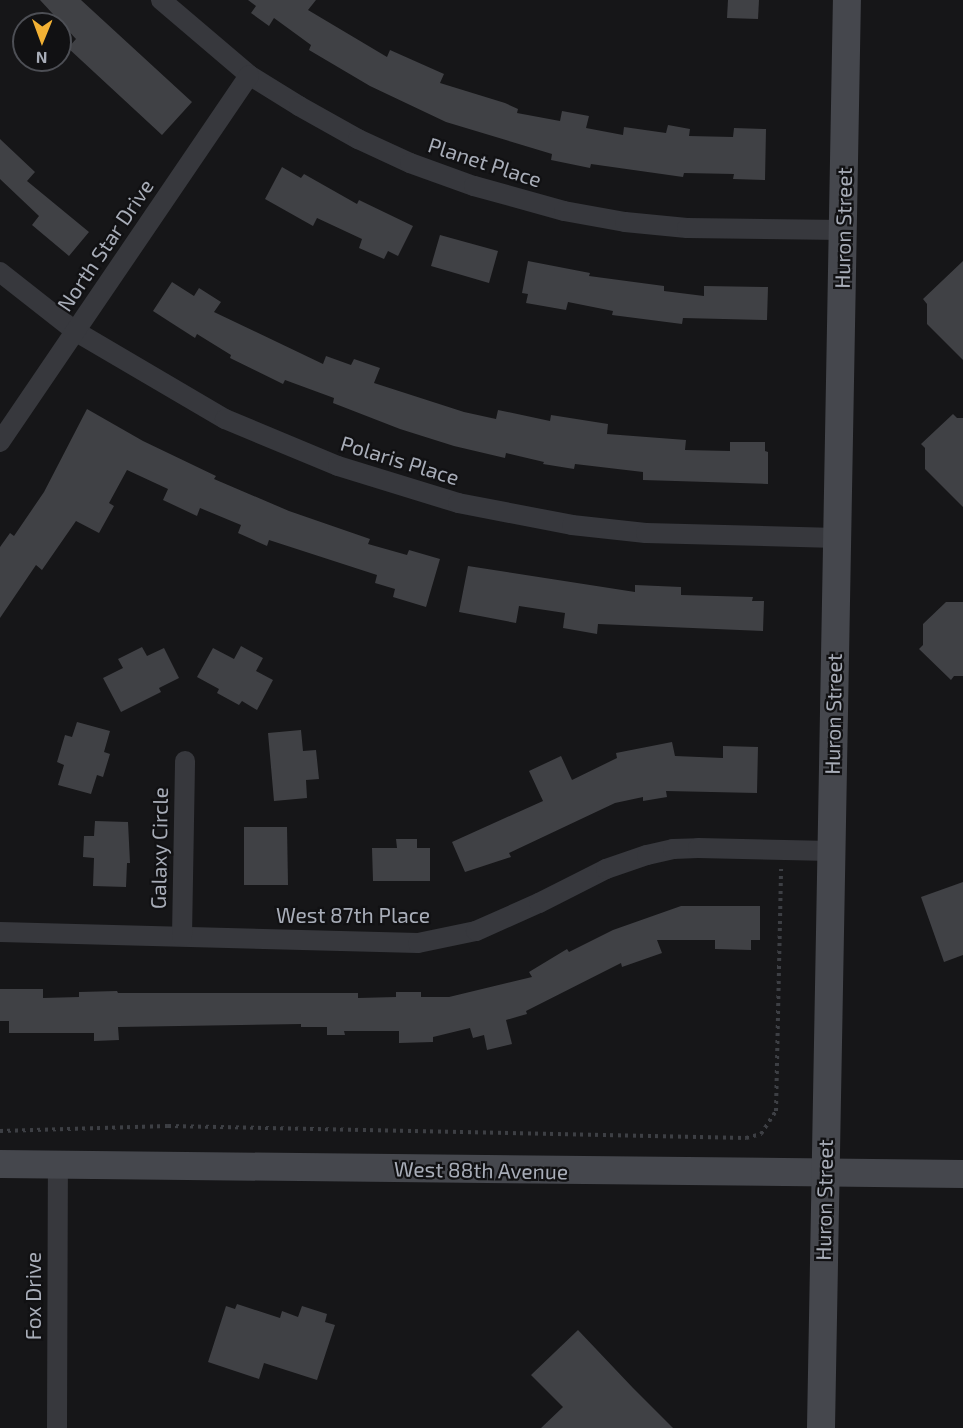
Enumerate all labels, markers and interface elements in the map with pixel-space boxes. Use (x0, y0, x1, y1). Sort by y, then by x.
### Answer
north arrow (12, 12, 72, 72)
text: N (36, 49, 48, 68)
street label: Planet Place (425, 132, 545, 192)
street label: Huron Street (829, 167, 857, 289)
street label: North Star Drive (51, 174, 159, 316)
street label: Polaris Place (338, 430, 462, 490)
street label: Huron Street (819, 653, 847, 775)
street label: Galaxy Circle (145, 787, 173, 909)
street label: West 87th Place (276, 902, 430, 928)
street label: Huron Street (810, 1139, 838, 1261)
street label: West 88th Avenue (393, 1156, 569, 1184)
street label: Fox Drive (20, 1252, 46, 1340)

